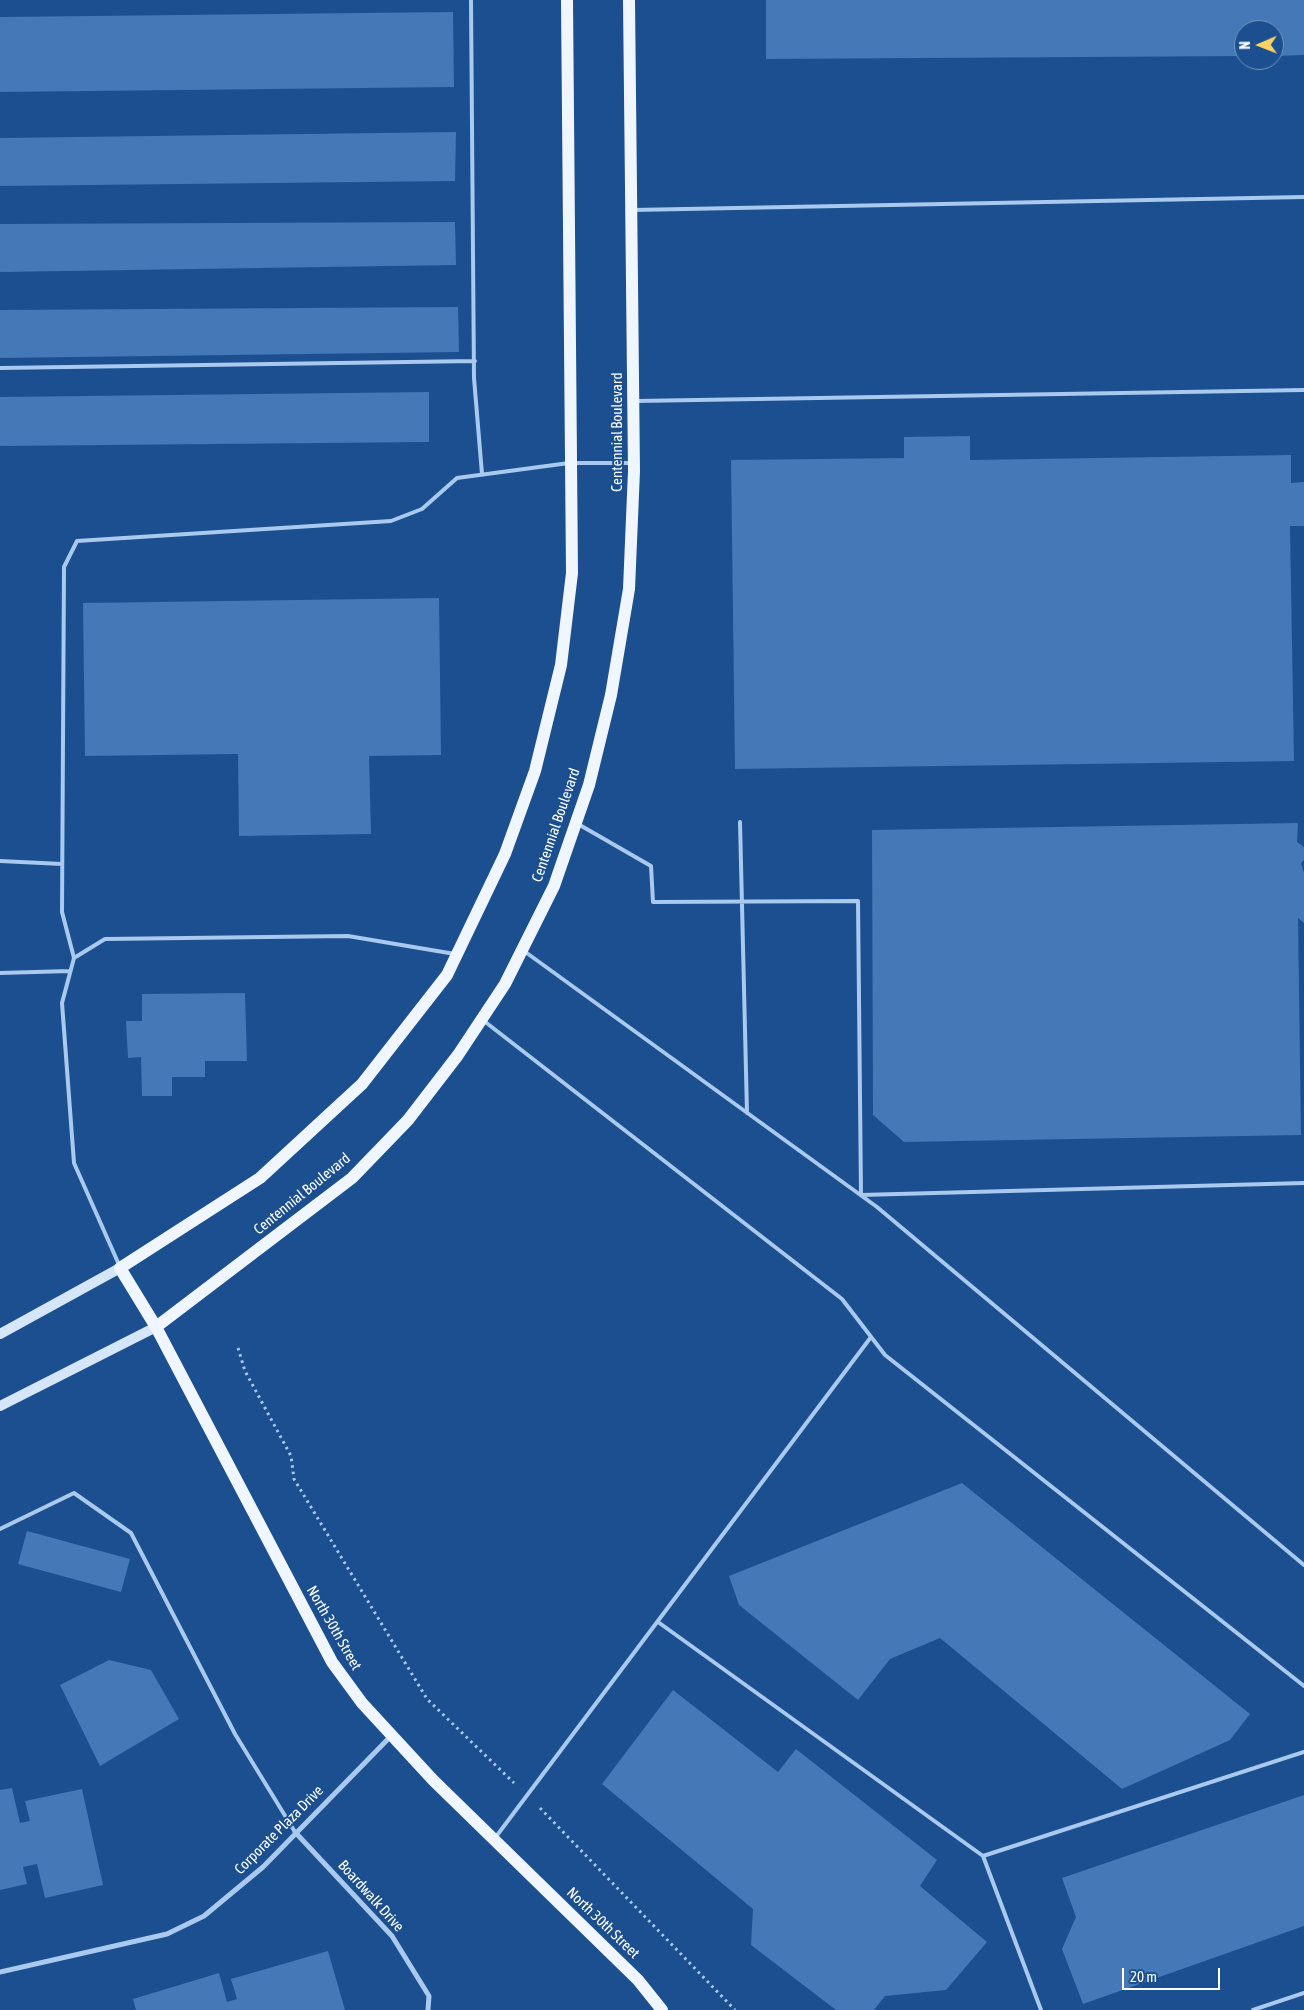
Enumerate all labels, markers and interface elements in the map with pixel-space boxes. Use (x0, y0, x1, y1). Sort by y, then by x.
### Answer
north arrow (1234, 20, 1284, 70)
text: N (1237, 41, 1253, 50)
street label: Centennial Boulevard (608, 372, 626, 492)
street label: Centennial Boulevard (528, 766, 584, 884)
street label: Centennial Boulevard (250, 1149, 354, 1239)
street label: North 30th Street (303, 1583, 365, 1673)
street label: Corporate Plaza Drive (231, 1782, 327, 1878)
street label: Boardwalk Drive (334, 1856, 408, 1936)
street label: North 30th Street (563, 1884, 643, 1962)
scale bar (1124, 1958, 1222, 1990)
text: 20 m (1130, 1968, 1157, 1985)

